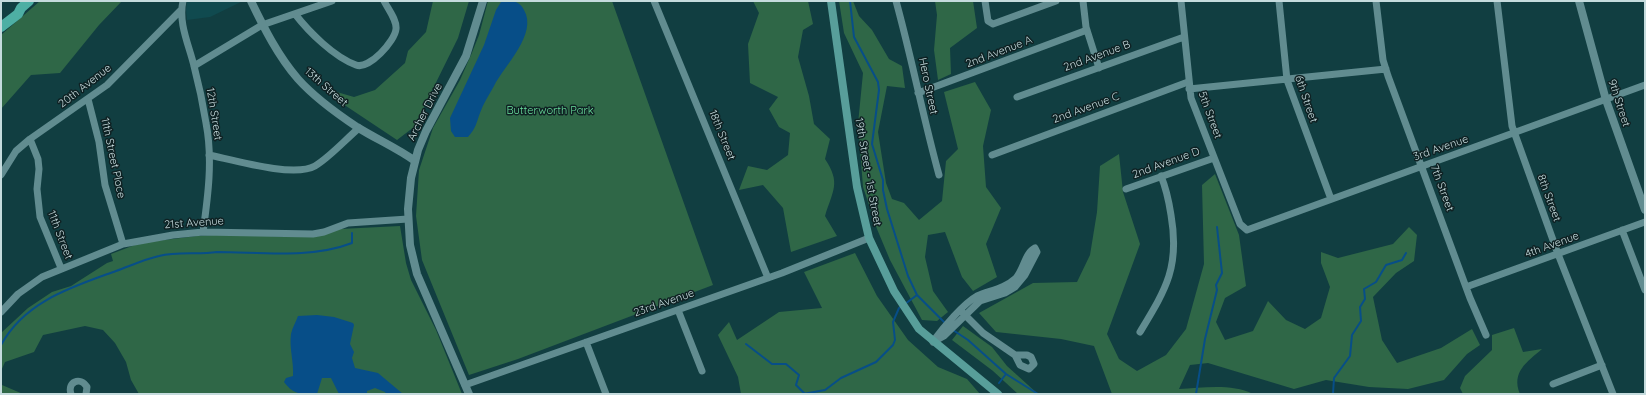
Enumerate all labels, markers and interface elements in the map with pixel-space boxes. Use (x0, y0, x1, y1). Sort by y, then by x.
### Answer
street label: 2nd Avenue A (964, 33, 1034, 71)
street label: 2nd Avenue B (1062, 38, 1132, 74)
street label: Hero Street (916, 56, 940, 116)
street label: 20th Avenue (56, 61, 114, 111)
street label: 13th Street (302, 65, 350, 109)
street label: 6th Street (1292, 74, 1320, 124)
street label: 9th Street (1605, 78, 1633, 128)
street label: Archer Drive (405, 81, 445, 143)
street label: 12th Street (203, 87, 225, 141)
street label: 2nd Avenue C (1051, 90, 1121, 126)
street label: 5th Street (1195, 90, 1225, 140)
park label: Butterworth Park (506, 104, 594, 118)
street label: 18th Street (706, 108, 738, 162)
street label: 11th Street Place (98, 117, 128, 199)
street label: 19th Street - 1st Street (852, 117, 884, 227)
street label: 3rd Avenue (1412, 132, 1470, 164)
street label: 2nd Avenue D (1131, 145, 1201, 181)
street label: 7th Street (1427, 163, 1457, 213)
street label: 8th Street (1534, 173, 1564, 223)
street label: 11th Street (45, 209, 75, 261)
street label: 21st Avenue (164, 214, 224, 232)
street label: 4th Avenue (1523, 229, 1581, 261)
street label: 23rd Avenue (632, 286, 696, 320)

